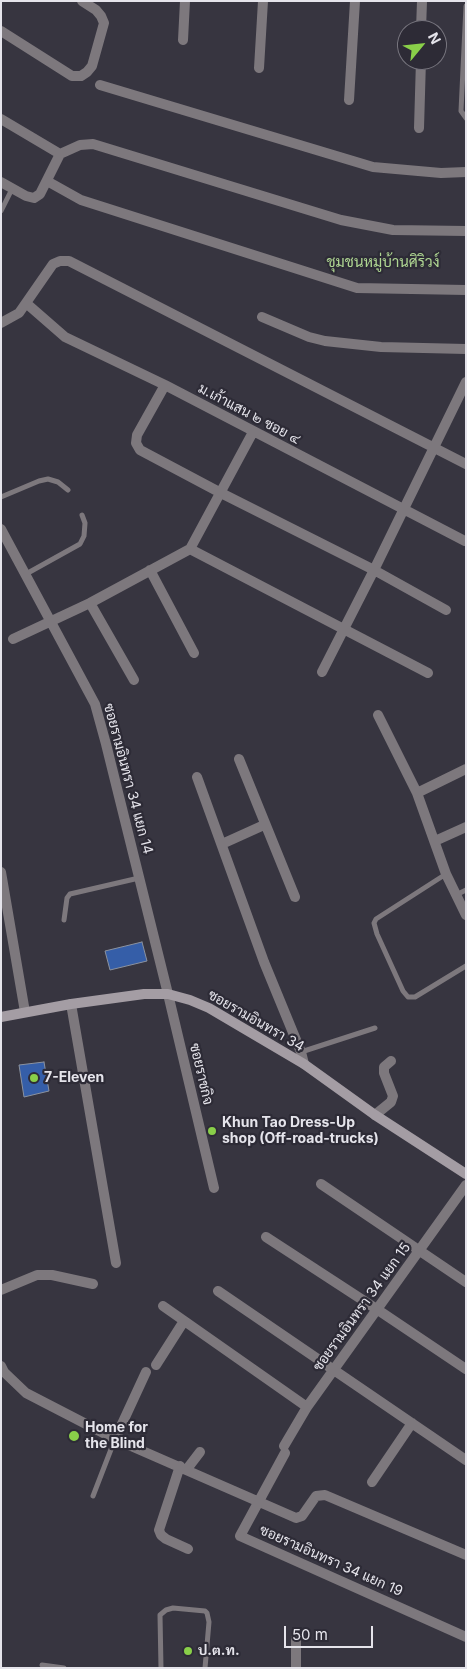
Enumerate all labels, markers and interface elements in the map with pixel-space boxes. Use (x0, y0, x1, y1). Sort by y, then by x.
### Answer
north arrow (397, 20, 447, 70)
text: N (425, 29, 445, 47)
district label: ชุมชนหมู่บ้านศิริวง์ (327, 253, 439, 271)
street label: ม.เก้าแสน ๒ ซอย ๔ (195, 380, 303, 448)
street label: ซอยรามอินทรา 34 แยก 14 (100, 702, 156, 856)
street label: ซอยรามอินทรา 34 (205, 987, 307, 1055)
street label: ซอยราชกิจ (186, 1042, 216, 1106)
place label: 7-Eleven (44, 1070, 104, 1086)
marker: 7-Eleven (28, 1072, 40, 1084)
place label: Khun Tao Dress-Up shop (Off-road-trucks) (222, 1115, 379, 1148)
marker: Khun Tao Dress-Up shop (Off-road-trucks) (206, 1125, 218, 1137)
street label: ซอยรามอินทรา 34 แยก 15 (310, 1239, 414, 1375)
place label: Home for the Blind (85, 1420, 148, 1452)
marker: Home for the Blind (67, 1429, 81, 1443)
street label: ซอยรามอินทรา 34 แยก 19 (257, 1522, 405, 1600)
scale bar (287, 1616, 376, 1648)
text: 50 m (292, 1625, 328, 1644)
place label: ป.ต.ท. (198, 1643, 240, 1659)
marker: ป.ต.ท. (182, 1645, 194, 1657)

